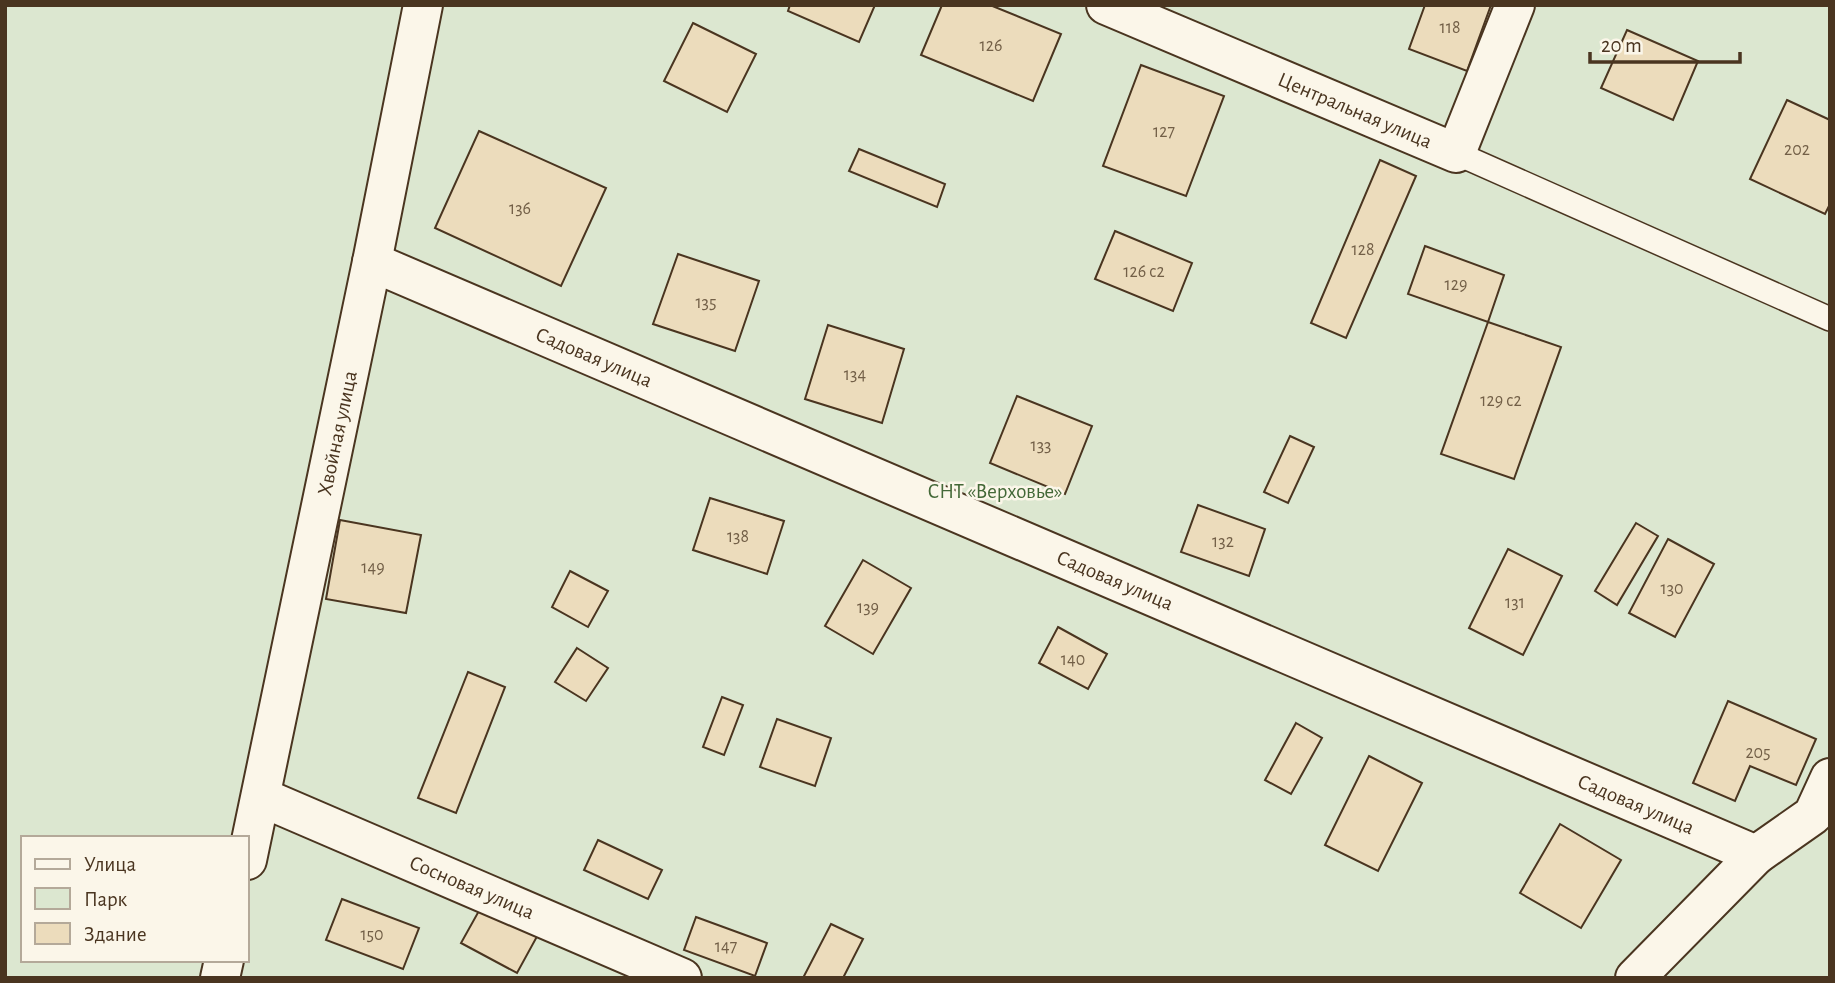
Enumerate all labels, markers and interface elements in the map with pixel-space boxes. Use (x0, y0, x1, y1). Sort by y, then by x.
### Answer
house number: 118 (1440, 19, 1460, 37)
scale bar (1590, 21, 1741, 65)
text: 20 m (1601, 35, 1642, 56)
house number: 126 (980, 37, 1002, 55)
street label: Центральная улица (1275, 69, 1435, 153)
house number: 127 (1153, 123, 1175, 141)
house number: 202 (1784, 141, 1810, 159)
house number: 136 (509, 200, 531, 218)
house number: 128 (1352, 241, 1374, 259)
house number: 126 с2 (1123, 263, 1165, 281)
house number: 129 (1445, 276, 1467, 294)
house number: 135 (695, 294, 717, 312)
street label: Садовая улица (532, 324, 655, 392)
house number: 134 (844, 366, 866, 384)
street label: Хвойная улица (314, 369, 361, 497)
house number: 129 с2 (1480, 392, 1522, 410)
house number: 133 (1030, 437, 1052, 455)
park label: СНТ «Верховье» (927, 481, 1063, 502)
house number: 138 (727, 528, 749, 546)
house number: 132 (1212, 533, 1234, 551)
street label: Садовая улица (1053, 547, 1176, 615)
house number: 149 (361, 559, 385, 577)
house number: 130 (1660, 580, 1684, 598)
house number: 131 (1505, 594, 1525, 612)
house number: 139 (857, 599, 879, 617)
house number: 140 (1061, 651, 1085, 669)
house number: 205 (1745, 744, 1771, 762)
street label: Садовая улица (1574, 771, 1697, 839)
legend (21, 836, 248, 962)
street label: Сосновая улица (406, 852, 538, 923)
text: Улица (84, 854, 137, 875)
text: Парк (84, 889, 128, 910)
text: Здание (84, 924, 147, 945)
house number: 150 (360, 926, 384, 944)
house number: 147 (715, 938, 737, 956)

